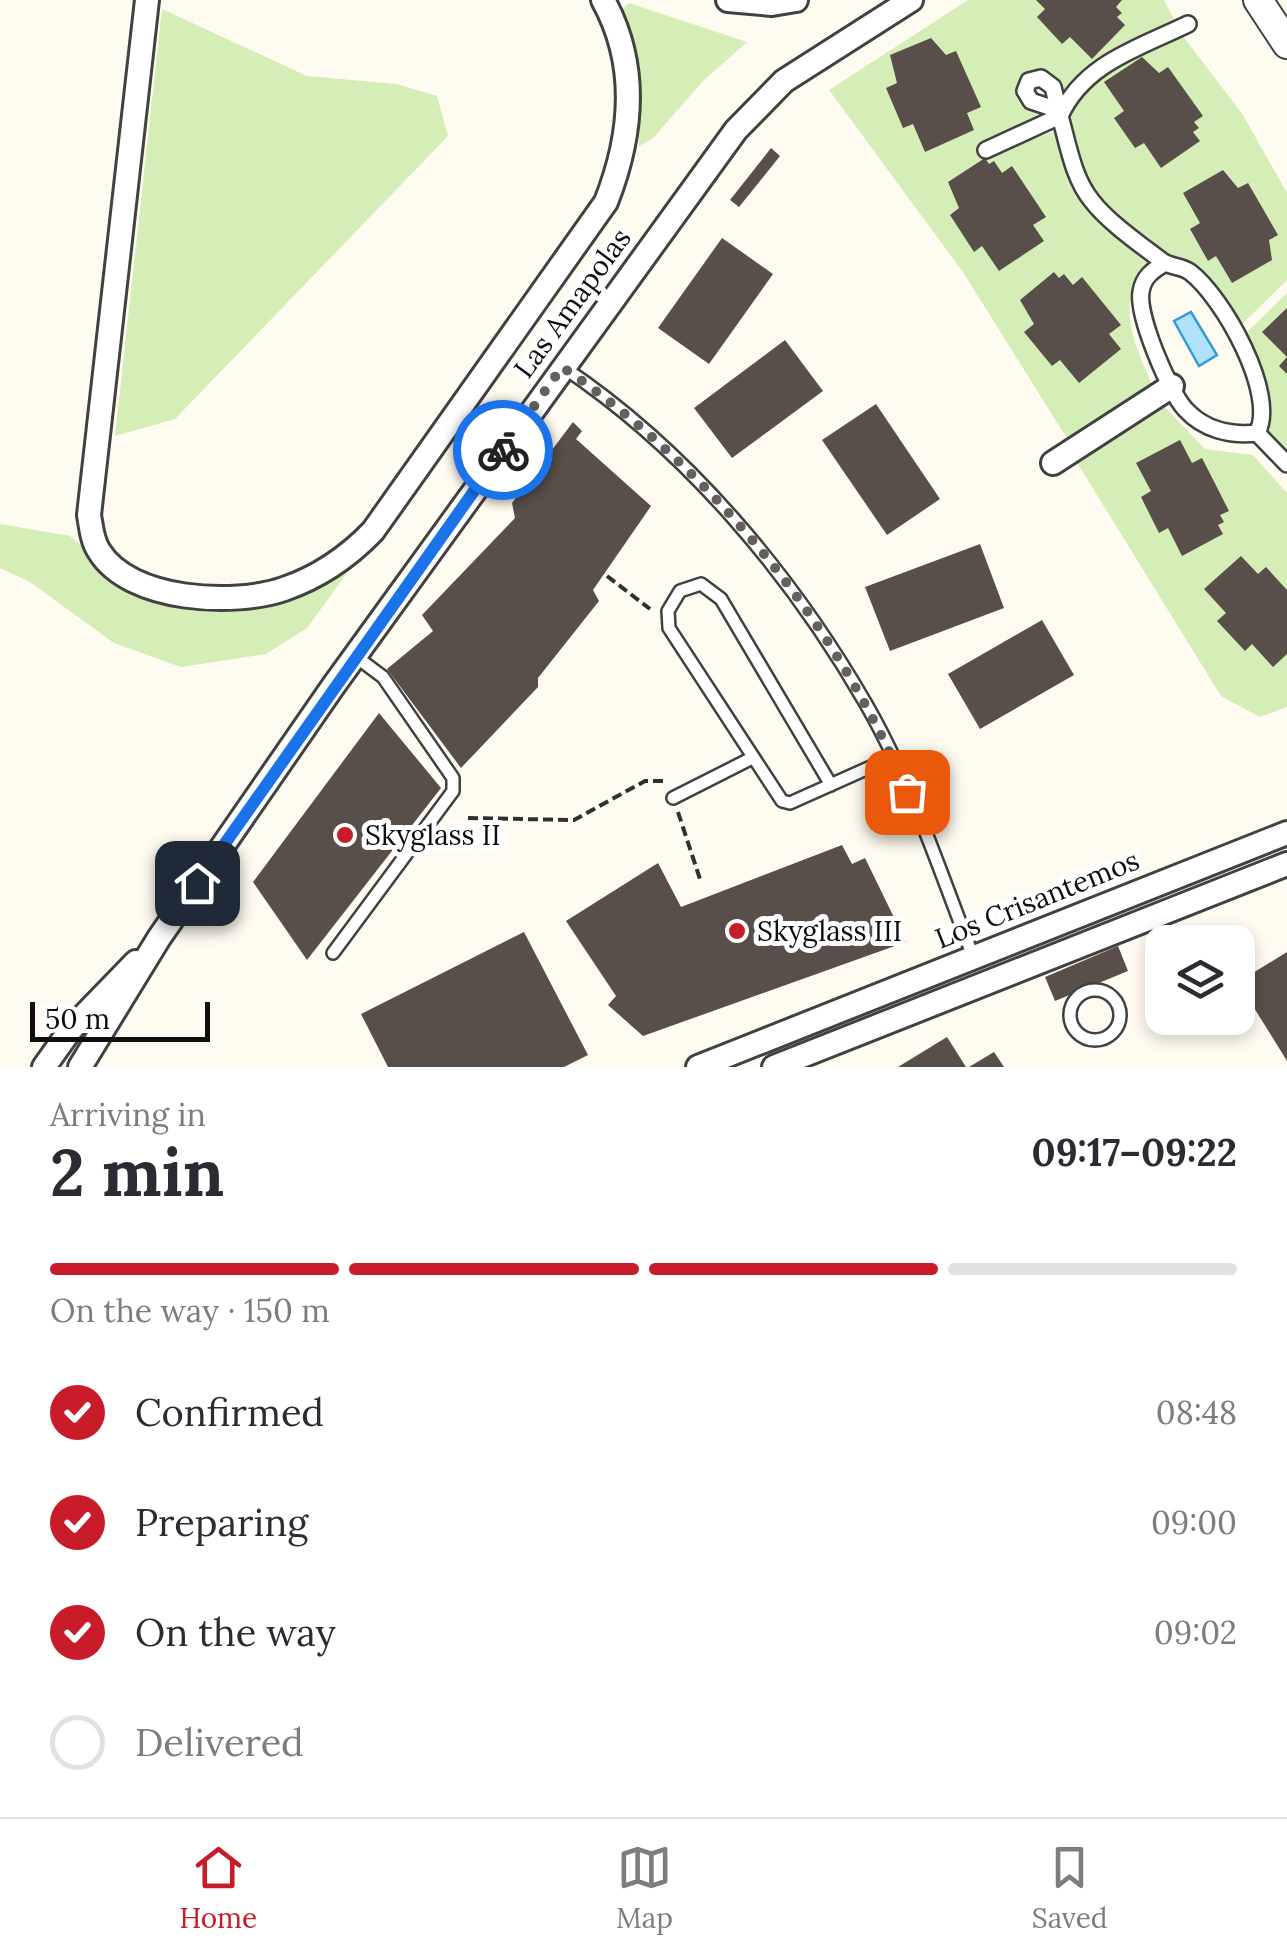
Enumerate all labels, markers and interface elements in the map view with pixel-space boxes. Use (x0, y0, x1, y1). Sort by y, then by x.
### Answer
street label: Las Amapolas (506, 221, 638, 385)
courier (453, 400, 553, 500)
icon: bike (476, 423, 531, 478)
pin (865, 750, 950, 835)
icon: bag (880, 765, 935, 820)
place label: Skyglass II (365, 817, 501, 853)
marker: Skyglass II (334, 824, 356, 846)
pin (155, 841, 240, 926)
street label: Los Crisantemos (930, 842, 1144, 956)
icon: home (170, 856, 225, 911)
place label: Skyglass III (757, 913, 902, 949)
marker: Skyglass III (726, 920, 748, 942)
map controls (1145, 925, 1255, 1035)
button: layers (1145, 925, 1255, 1035)
scale bar (30, 997, 210, 1042)
text: 50 m (45, 1001, 110, 1037)
text: Arriving in (50, 1094, 206, 1135)
text: 09:17–09:22 (1032, 1128, 1237, 1176)
text: 2 min (50, 1131, 224, 1214)
text: On the way · 150 m (50, 1290, 330, 1331)
icon: check (50, 1385, 105, 1440)
text: Confirmed (135, 1388, 324, 1436)
text: 08:48 (1156, 1392, 1237, 1433)
icon: check (50, 1495, 105, 1550)
text: Preparing (135, 1498, 308, 1546)
text: 09:00 (1151, 1502, 1237, 1543)
icon: check (50, 1605, 105, 1660)
text: On the way (135, 1608, 336, 1656)
text: 09:02 (1154, 1612, 1237, 1653)
text: Delivered (135, 1718, 304, 1766)
tab: Home (179, 1840, 257, 1936)
tab: Map (616, 1840, 673, 1936)
tab: Saved (1032, 1840, 1108, 1936)

